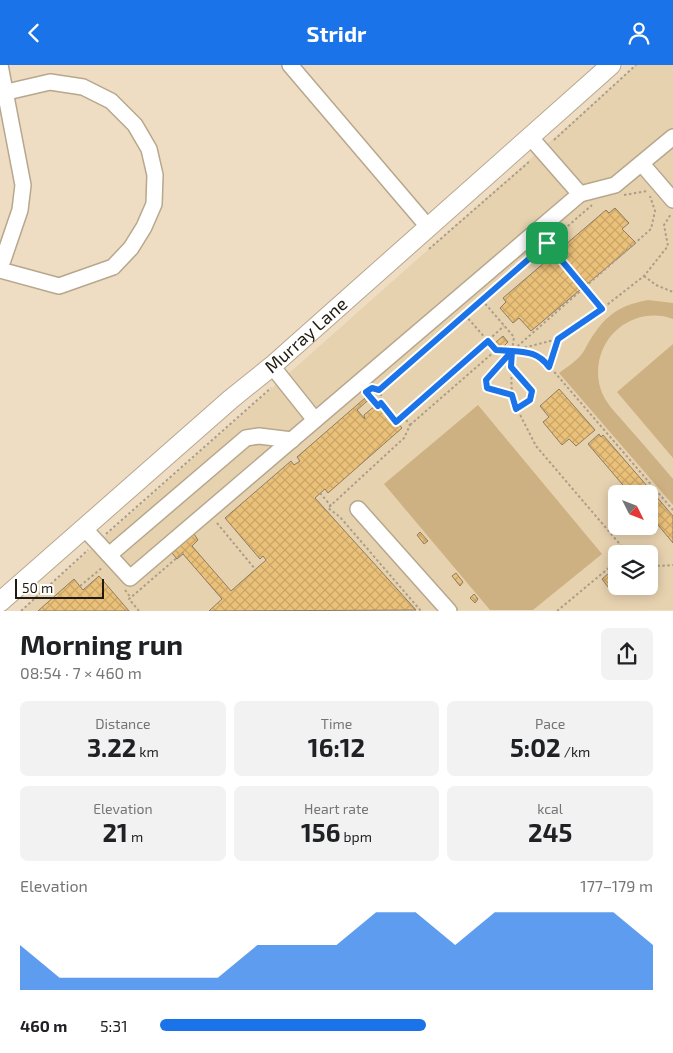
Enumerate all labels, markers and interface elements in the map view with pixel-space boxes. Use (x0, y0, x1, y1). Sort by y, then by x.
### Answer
icon: back (20, 19, 48, 47)
icon: person (625, 19, 653, 47)
text: Stridr (307, 20, 366, 46)
pin (526, 222, 568, 264)
icon: arrive (533, 229, 561, 257)
street label: Murray Lane (260, 292, 351, 377)
north arrow (608, 485, 658, 535)
map controls (608, 485, 658, 595)
button: layers (608, 545, 658, 595)
scale bar (15, 575, 104, 599)
text: 50 m (22, 579, 53, 596)
text: Morning run (20, 627, 183, 661)
button: share (601, 628, 653, 680)
text: 08:54 · 7 × 460 m (20, 663, 142, 682)
text: Distance (95, 715, 150, 732)
text: Time (321, 715, 352, 732)
text: Pace (535, 715, 565, 732)
text: 3.22 (87, 732, 136, 762)
text: 16:12 (308, 732, 365, 762)
text: 5:02 (510, 732, 561, 762)
text: km (136, 743, 159, 760)
text: /km (561, 743, 590, 760)
text: Elevation (93, 800, 153, 817)
text: Heart rate (304, 800, 369, 817)
text: kcal (537, 800, 563, 817)
text: 21 (102, 817, 128, 847)
text: 156 (301, 817, 340, 847)
text: 245 (528, 817, 572, 847)
text: m (128, 828, 143, 845)
text: bpm (340, 828, 372, 845)
text: Elevation (20, 876, 88, 895)
text: 177–179 m (580, 876, 653, 895)
text: 460 m (20, 1016, 67, 1035)
text: 5:31 (100, 1016, 128, 1035)

